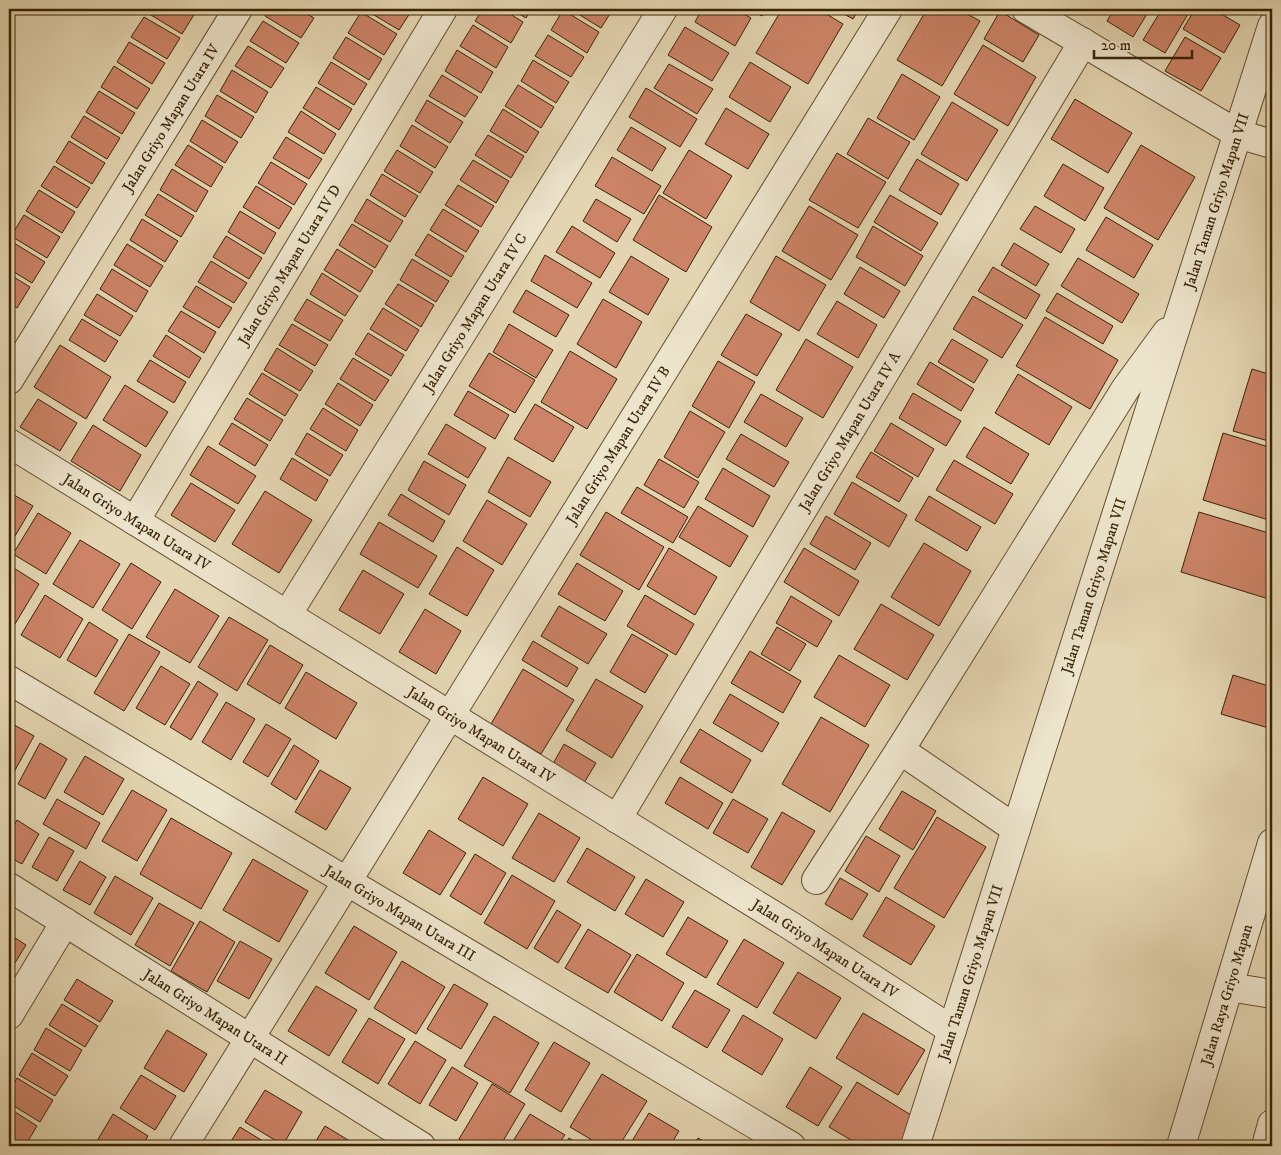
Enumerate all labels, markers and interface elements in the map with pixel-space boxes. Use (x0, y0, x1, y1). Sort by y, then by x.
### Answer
scale bar (1094, 28, 1191, 60)
text: 20 m (1101, 36, 1131, 55)
street label: Jalan Griyo Mapan Utara IV (117, 40, 224, 197)
street label: Jalan Taman Griyo Mapan VII (1179, 111, 1254, 293)
street label: Jalan Griyo Mapan Utara IV D (233, 181, 345, 351)
street label: Jalan Griyo Mapan Utara IV C (418, 230, 531, 397)
street label: Jalan Griyo Mapan Utara IV A (794, 348, 905, 517)
street label: Jalan Griyo Mapan Utara IV B (561, 362, 674, 529)
street label: Jalan Griyo Mapan Utara IV (57, 468, 214, 575)
street label: Jalan Taman Griyo Mapan VII (1057, 496, 1131, 678)
street label: Jalan Griyo Mapan Utara IV (402, 681, 559, 788)
street label: Jalan Griyo Mapan Utara III (319, 860, 479, 966)
street label: Jalan Taman Griyo Mapan VII (933, 882, 1008, 1065)
street label: Jalan Griyo Mapan Utara IV (746, 894, 902, 1003)
street label: Jalan Raya Griyo Mapan (1196, 922, 1257, 1070)
street label: Jalan Griyo Mapan Utara II (138, 964, 291, 1070)

